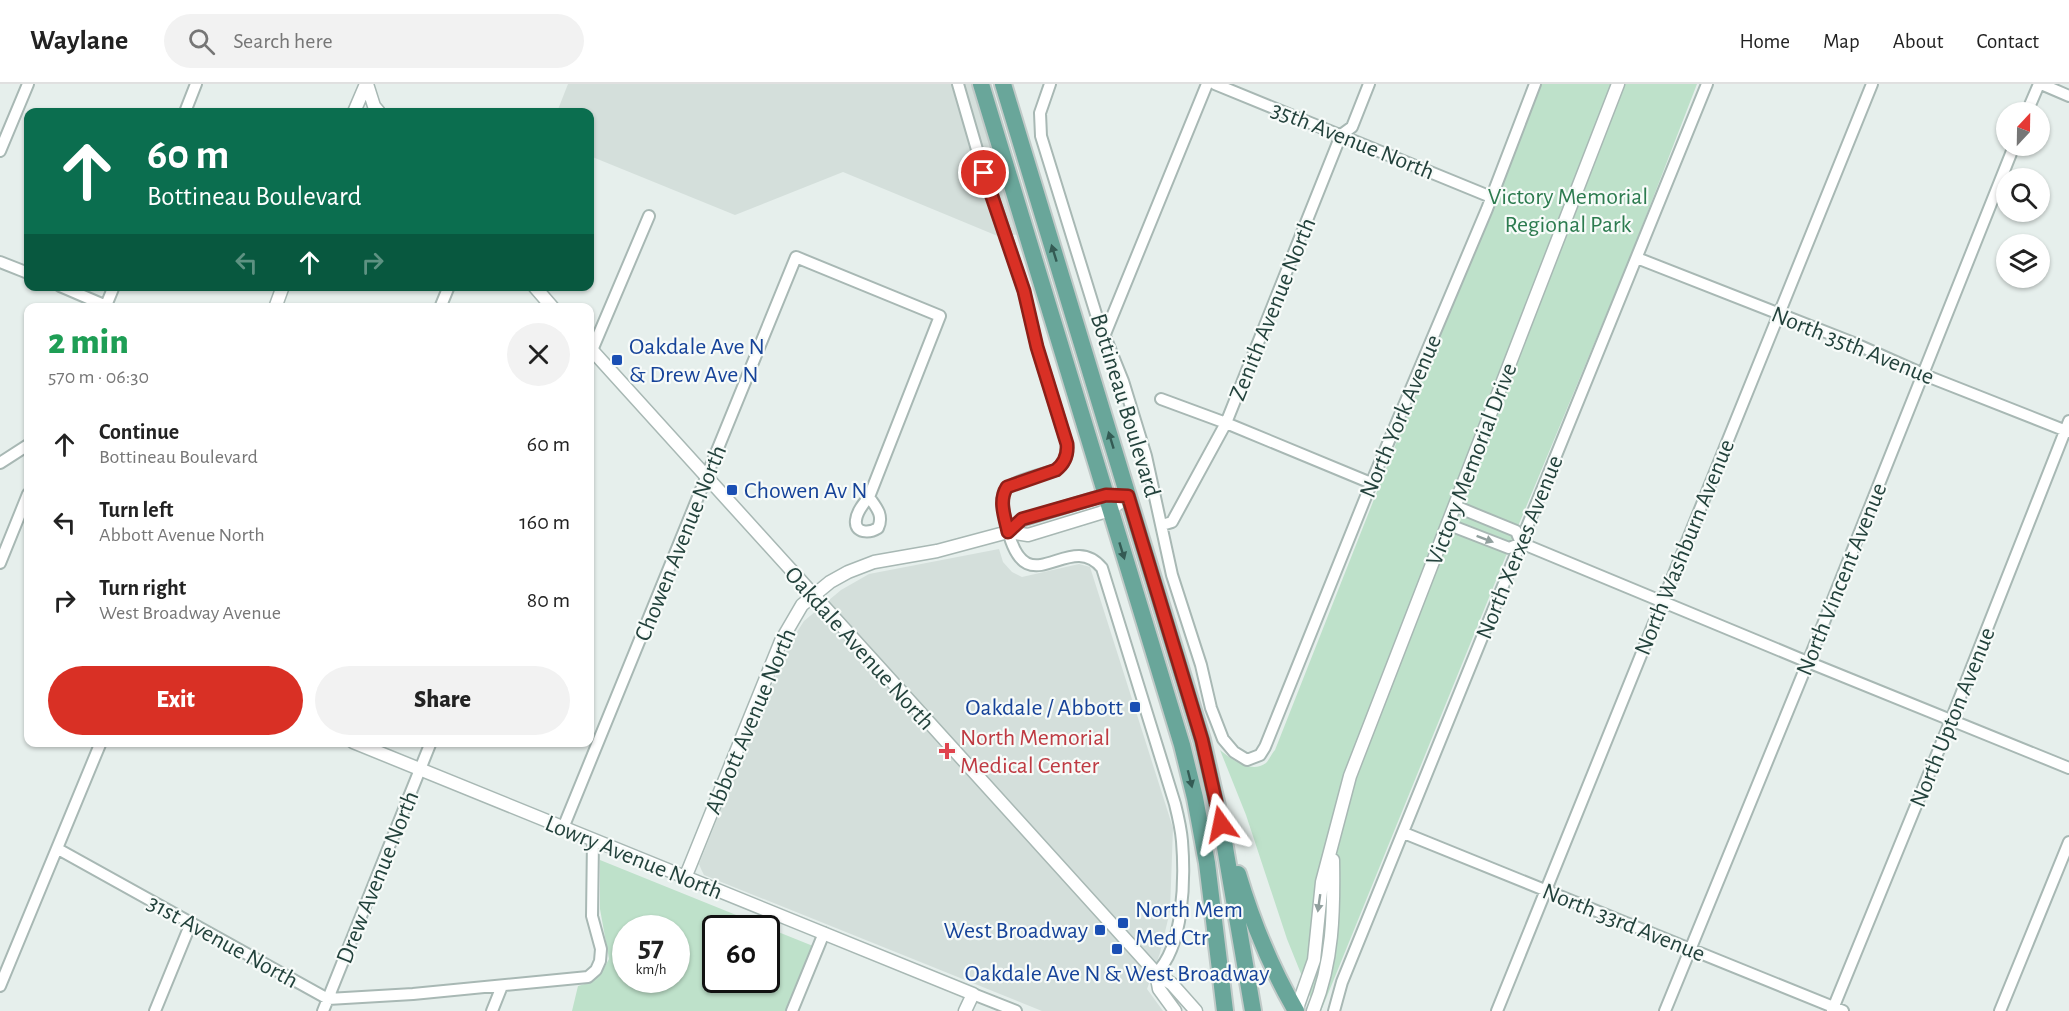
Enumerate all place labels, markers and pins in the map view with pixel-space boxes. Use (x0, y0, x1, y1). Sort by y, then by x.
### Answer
pin (958, 147, 1009, 198)
place label: Oakdale Ave N & Drew Ave N (629, 335, 765, 387)
marker: Oakdale Ave N & Drew Ave N (610, 353, 624, 367)
place label: Chowen Av N (744, 479, 868, 503)
marker: Chowen Av N (725, 483, 739, 497)
place label: Oakdale / Abbott (965, 696, 1123, 720)
marker: Oakdale / Abbott (1128, 700, 1142, 714)
place label: North Memorial Medical Center (960, 726, 1110, 778)
marker: North Memorial Medical Center (938, 742, 956, 760)
place label: North Mem Med Ctr (1135, 898, 1243, 950)
marker: North Mem Med Ctr (1116, 916, 1130, 930)
place label: West Broadway (944, 919, 1088, 943)
marker: West Broadway (1093, 923, 1107, 937)
marker: Oakdale Ave N & West Broadway (1110, 942, 1124, 956)
place label: Oakdale Ave N & West Broadway (965, 962, 1269, 986)

